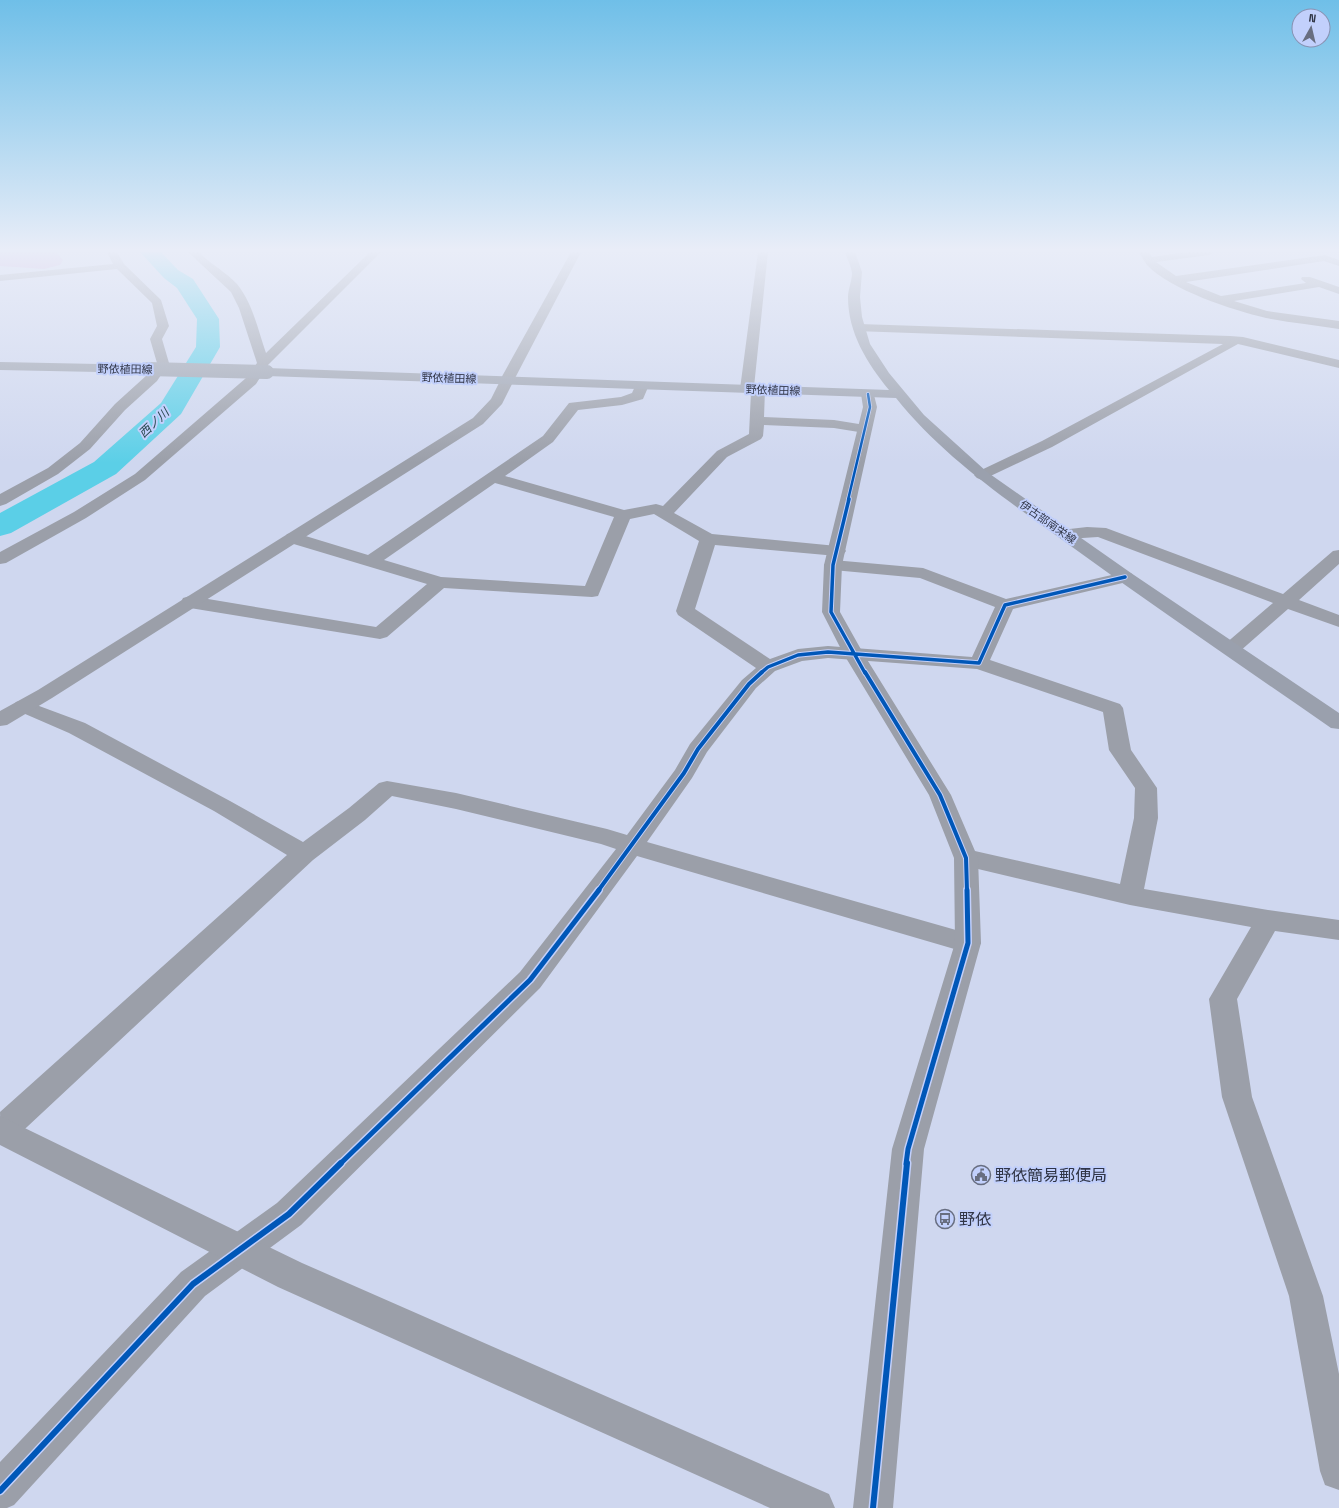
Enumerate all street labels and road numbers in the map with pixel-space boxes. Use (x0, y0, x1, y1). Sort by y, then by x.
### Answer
street label: 野依植田線 (97, 362, 153, 376)
street label: 野依植田線 (421, 370, 477, 386)
street label: 野依植田線 (745, 382, 801, 398)
street label: 伊古部南栄線 (1017, 497, 1079, 547)

